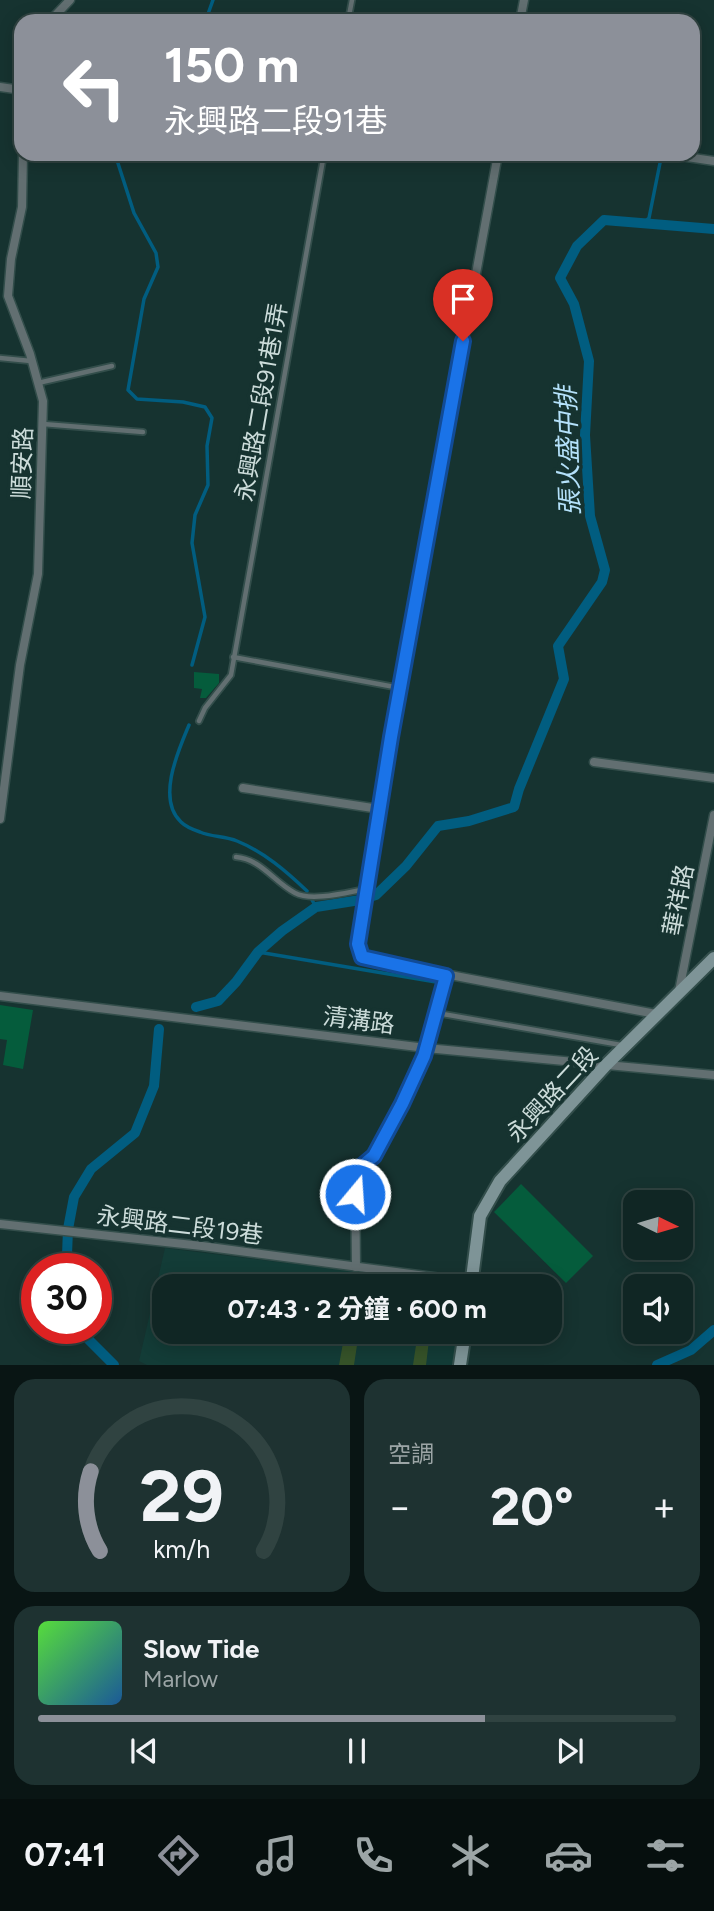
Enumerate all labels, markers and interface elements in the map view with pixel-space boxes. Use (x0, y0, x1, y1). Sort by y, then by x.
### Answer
text: 150 m (164, 35, 299, 94)
icon: left (49, 42, 140, 133)
text: 永興路二段91巷 (164, 102, 387, 140)
pin (433, 269, 493, 341)
icon: arrive (444, 280, 482, 318)
street label: 永興路二段91巷1弄 (229, 300, 293, 504)
water label: 張火盛中排 (550, 382, 586, 517)
street label: 順安路 (6, 427, 38, 499)
street label: 華祥路 (657, 862, 699, 938)
street label: 清溝路 (322, 1001, 396, 1039)
street label: 永興路二段 (500, 1040, 604, 1148)
position arrow (318, 1157, 392, 1231)
north arrow (623, 1190, 693, 1260)
map controls (623, 1190, 693, 1344)
street label: 永興路二段19巷 (95, 1200, 265, 1250)
speed limit sign: 30 (21, 1253, 112, 1344)
button: sound (623, 1274, 693, 1344)
text: 07:43 · 2 分鐘 · 600 m (227, 1293, 487, 1325)
text: 空調 (388, 1440, 434, 1468)
text: 29 (140, 1453, 224, 1540)
text: 20° (490, 1476, 574, 1538)
text: − (388, 1484, 412, 1530)
text: + (652, 1484, 676, 1530)
text: km/h (153, 1534, 211, 1564)
text: Slow Tide (143, 1633, 259, 1665)
text: Marlow (143, 1665, 218, 1693)
icon: previous (125, 1732, 163, 1770)
icon: pause (338, 1732, 376, 1770)
icon: next (551, 1732, 589, 1770)
icon: directions (154, 1831, 203, 1880)
icon: music (252, 1831, 301, 1880)
icon: phone (349, 1831, 398, 1880)
icon: climate (446, 1831, 495, 1880)
icon: car (544, 1831, 593, 1880)
icon: filters (641, 1831, 690, 1880)
text: 07:41 (24, 1836, 106, 1874)

